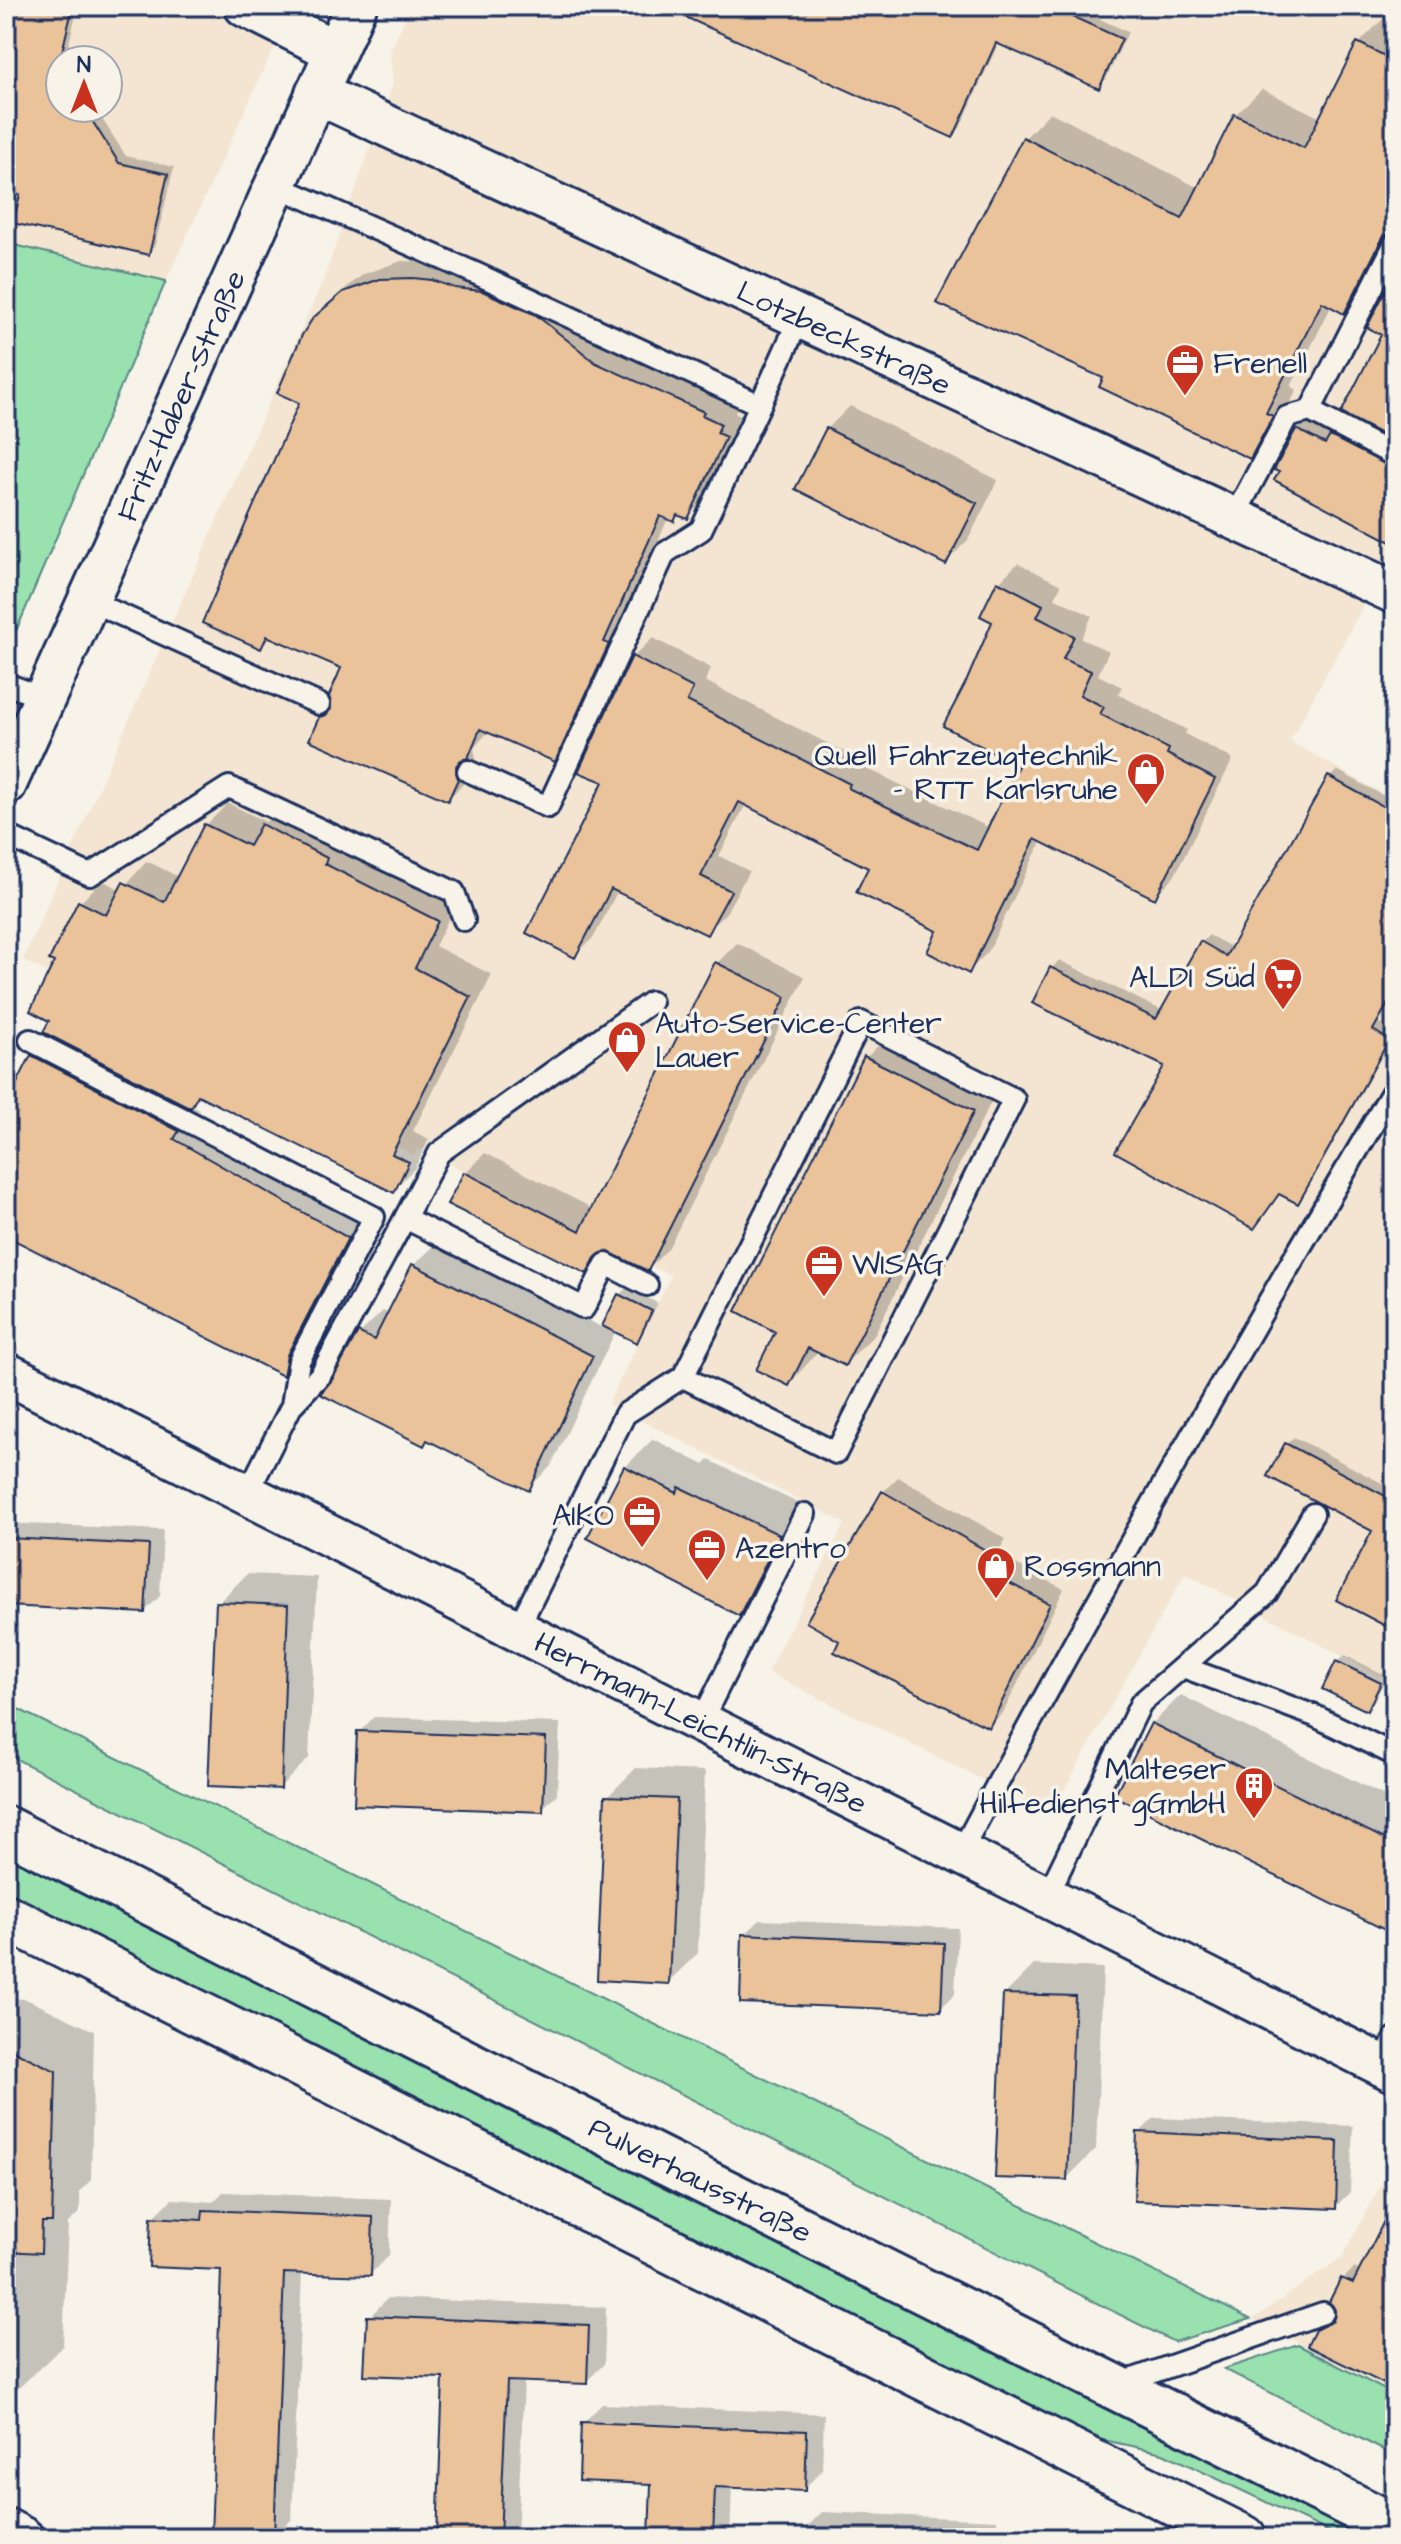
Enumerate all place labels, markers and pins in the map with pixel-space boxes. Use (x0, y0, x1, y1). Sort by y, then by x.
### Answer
office icon: Frenell (1164, 342, 1206, 397)
place label: Frenell (1213, 343, 1307, 385)
place label: Quell Fahrzeugtechnik - RTT Karlsruhe (814, 735, 1118, 811)
shop icon: Quell Fahrzeugtechnik - RTT Karlsruhe (1125, 751, 1167, 806)
supermarket icon: ALDI Süd (1262, 956, 1304, 1011)
place label: ALDI Süd (1129, 957, 1255, 999)
place label: Auto-Service-Center Lauer (655, 1003, 942, 1079)
shop icon: Auto-Service-Center Lauer (606, 1019, 648, 1074)
office icon: WISAG (803, 1243, 845, 1298)
place label: WISAG (852, 1244, 944, 1286)
office icon: AIKO (621, 1494, 663, 1549)
place label: AIKO (552, 1495, 614, 1537)
office icon: Azentro (686, 1527, 728, 1582)
place label: Azentro (735, 1528, 846, 1570)
shop icon: Rossmann (975, 1545, 1017, 1600)
place label: Rossmann (1024, 1546, 1161, 1588)
place label: Malteser Hilfedienst gGmbH (980, 1749, 1226, 1826)
building icon: Malteser Hilfedienst gGmbH (1233, 1765, 1275, 1820)

